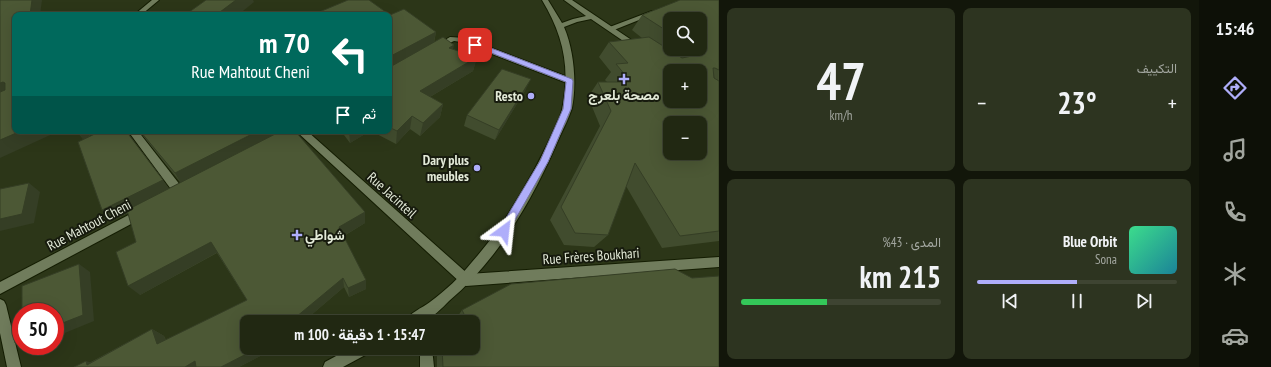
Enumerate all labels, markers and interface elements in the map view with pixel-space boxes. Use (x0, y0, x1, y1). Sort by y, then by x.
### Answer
map controls (663, 12, 707, 160)
button: search (663, 12, 707, 56)
text: 15:46 (1216, 17, 1254, 40)
text: 70 m (259, 24, 310, 61)
icon: left (324, 28, 376, 80)
pin (458, 28, 492, 62)
icon: arrive (464, 34, 486, 56)
text: 47 (816, 47, 866, 114)
text: Rue Mahtout Cheni (191, 60, 310, 83)
text: التكييف (1137, 60, 1177, 77)
button: + (663, 64, 707, 108)
marker: مصحة بلعرج (618, 73, 630, 85)
icon: directions (1221, 74, 1249, 102)
text: 23° (1057, 83, 1097, 122)
place label: مصحة بلعرج (588, 86, 660, 105)
place label: Resto (495, 87, 523, 105)
text: − (977, 89, 986, 117)
text: + (1168, 89, 1177, 117)
marker: Resto (526, 91, 536, 101)
icon: arrive (332, 104, 354, 126)
text: ثم (362, 104, 376, 123)
text: km/h (829, 107, 853, 124)
button: − (663, 116, 707, 160)
icon: music (1221, 136, 1249, 164)
place label: Dary plus meubles (423, 151, 469, 185)
marker: Dary plus meubles (472, 163, 482, 173)
street label: Rue Jacinteil (363, 168, 421, 222)
street label: Rue Mahtout Cheni (44, 195, 134, 255)
icon: phone (1221, 198, 1249, 226)
position arrow (483, 210, 525, 252)
place label: شواطي (305, 226, 345, 247)
marker: شواطي (292, 230, 302, 240)
text: Blue Orbit (1063, 232, 1117, 251)
text: المدى · 43% (882, 234, 941, 251)
street label: Rue Frères Boukhari (542, 244, 640, 268)
text: Sona (1095, 251, 1117, 268)
text: 215 km (860, 257, 941, 296)
icon: climate (1221, 260, 1249, 288)
icon: previous (999, 290, 1021, 312)
icon: pause (1066, 290, 1088, 312)
icon: next (1133, 290, 1155, 312)
speed limit sign: 50 (12, 303, 64, 355)
icon: car (1221, 322, 1249, 350)
text: 15:47 · 1 دقيقة · 100 m (294, 325, 426, 344)

